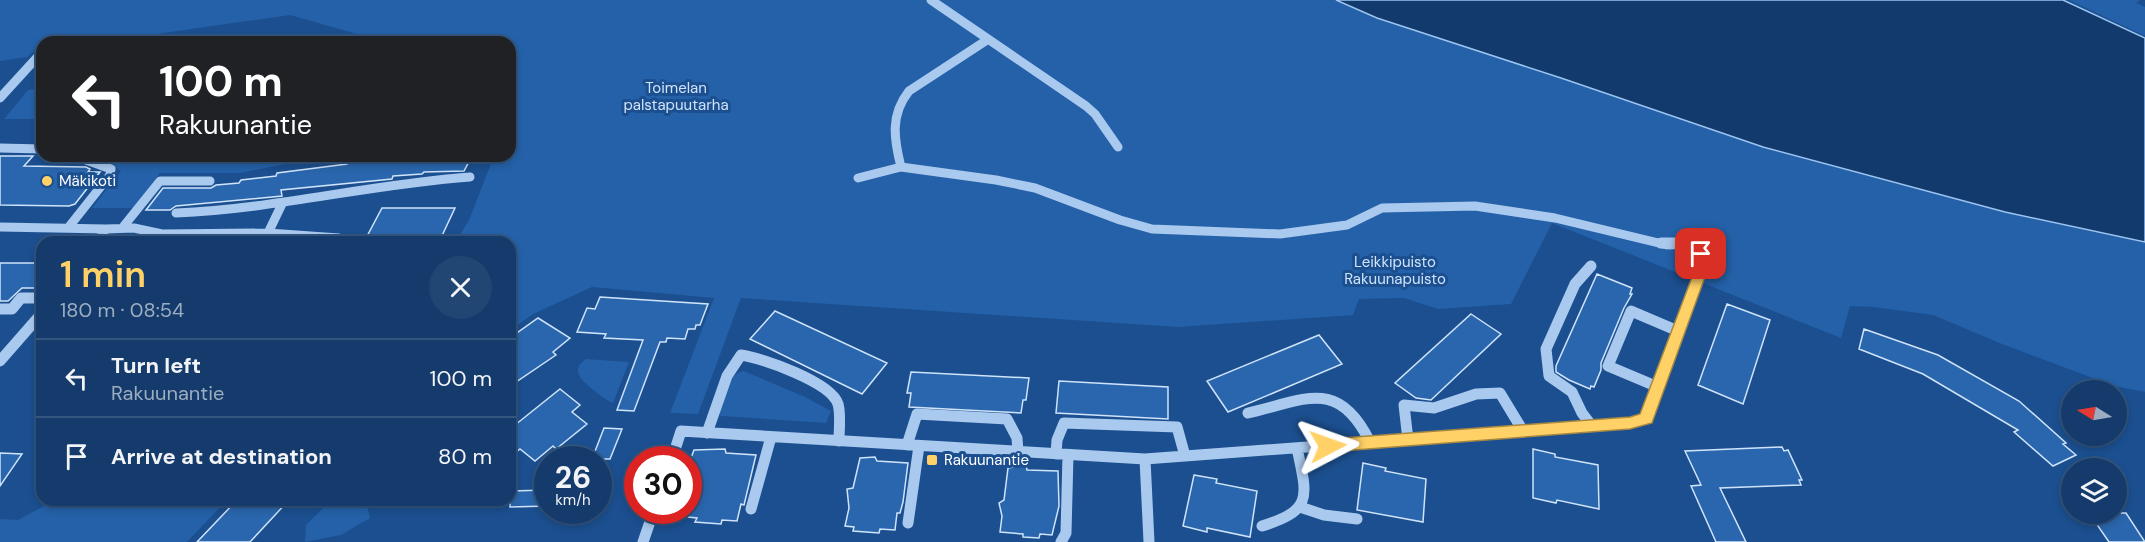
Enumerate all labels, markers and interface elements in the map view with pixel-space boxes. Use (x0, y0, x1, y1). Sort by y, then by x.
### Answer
text: 100 m (159, 54, 283, 109)
icon: left (60, 60, 138, 138)
park label: Toimelan palstapuutarha (623, 78, 729, 115)
text: Rakuunantie (159, 107, 312, 142)
place label: Mäkikoti (59, 171, 116, 191)
marker: Mäkikoti (40, 174, 54, 188)
pin (1675, 228, 1726, 279)
icon: arrive (1684, 237, 1717, 270)
text: 1 min (60, 251, 146, 298)
park label: Leikkipuisto Rakuunapuisto (1344, 252, 1446, 289)
button: close (429, 256, 492, 319)
text: 180 m · 08:54 (60, 297, 184, 323)
text: Turn left (111, 351, 201, 380)
icon: left (60, 362, 93, 395)
text: 100 m (430, 364, 492, 393)
text: Rakuunantie (111, 380, 224, 406)
north arrow (2061, 380, 2127, 446)
map controls (2061, 380, 2127, 524)
position arrow (1296, 414, 1360, 478)
icon: arrive (60, 440, 93, 473)
text: Arrive at destination (111, 442, 332, 471)
text: 80 m (438, 442, 492, 471)
speed limit sign: 30 (624, 446, 702, 524)
place label: Rakuunantie (944, 450, 1029, 470)
marker: Rakuunantie (925, 453, 939, 467)
text: 26 (555, 458, 591, 497)
button: layers (2061, 458, 2127, 524)
text: km/h (555, 490, 591, 510)

